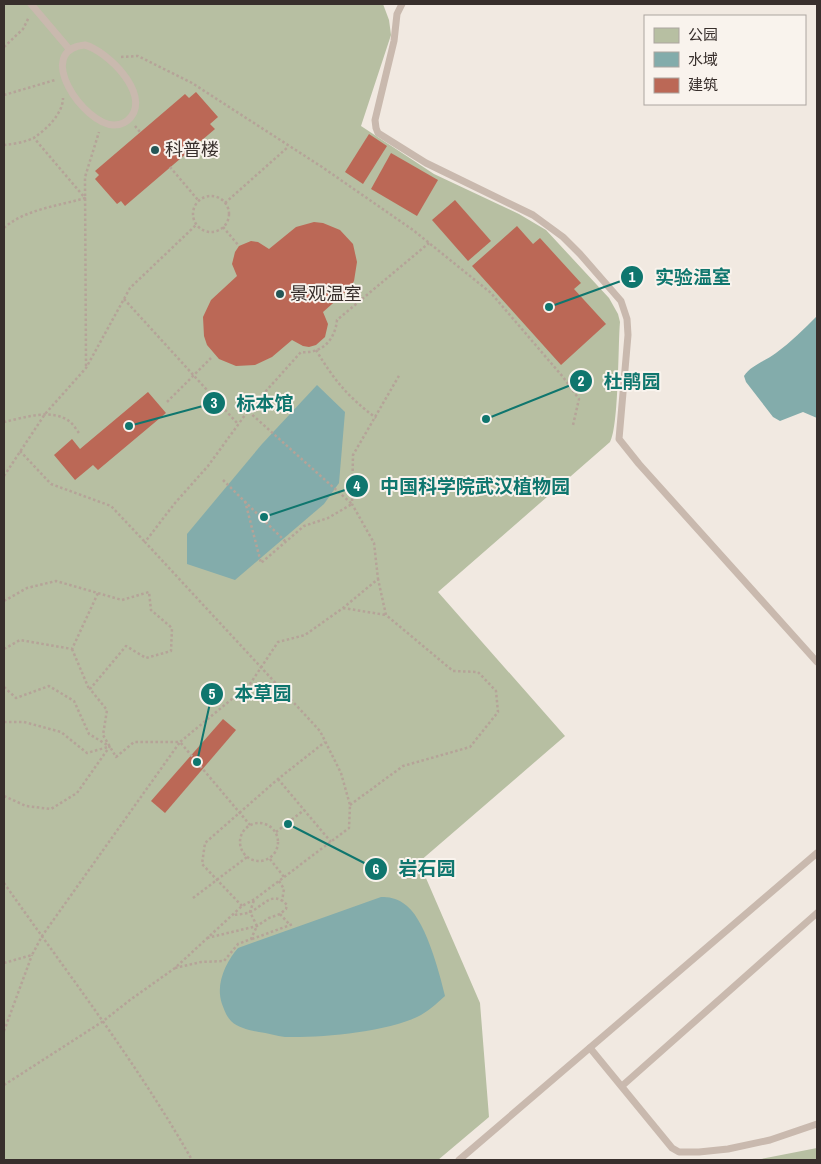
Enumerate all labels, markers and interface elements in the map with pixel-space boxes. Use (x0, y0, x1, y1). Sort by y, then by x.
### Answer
legend (644, 15, 806, 105)
text: 公园 (688, 24, 718, 45)
text: 水域 (688, 49, 718, 70)
text: 建筑 (688, 74, 718, 95)
place label: 科普楼 (165, 137, 219, 162)
marker: 科普楼 (149, 144, 161, 156)
callout: 实验温室 (620, 260, 741, 294)
text: 实验温室 (655, 264, 731, 290)
text: 1 (629, 266, 636, 287)
place label: 景观温室 (290, 281, 362, 306)
marker: 景观温室 (274, 288, 286, 300)
callout: 杜鹃园 (568, 364, 670, 398)
text: 杜鹃园 (603, 368, 661, 394)
text: 2 (578, 370, 585, 391)
callout: 标本馆 (201, 386, 303, 420)
text: 标本馆 (236, 390, 294, 416)
text: 3 (211, 392, 218, 413)
callout: 中国科学院武汉植物园 (345, 469, 580, 503)
text: 中国科学院武汉植物园 (380, 473, 570, 499)
text: 4 (354, 475, 361, 496)
callout: 本草园 (200, 677, 302, 711)
text: 本草园 (234, 680, 292, 706)
text: 5 (209, 683, 216, 704)
callout: 岩石园 (363, 852, 465, 886)
text: 岩石园 (398, 855, 456, 881)
text: 6 (373, 858, 380, 879)

